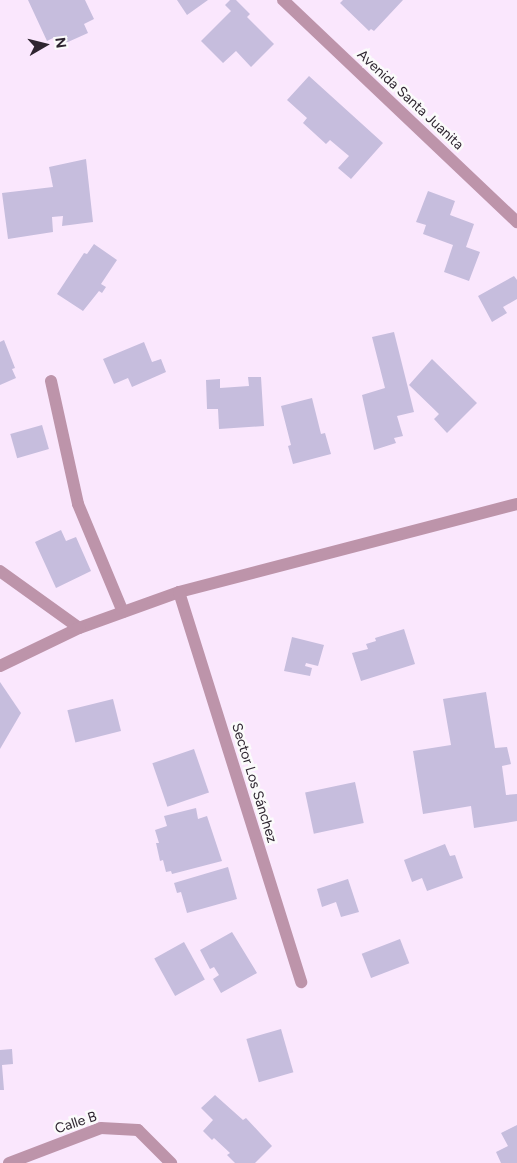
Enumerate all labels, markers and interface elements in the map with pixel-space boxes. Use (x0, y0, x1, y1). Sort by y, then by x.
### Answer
north arrow (20, 20, 70, 70)
text: N (51, 36, 70, 49)
street label: Avenida Santa Juanita (353, 46, 467, 154)
street label: Sector Los Sánchez (228, 721, 280, 845)
street label: Calle B (53, 1108, 99, 1138)

